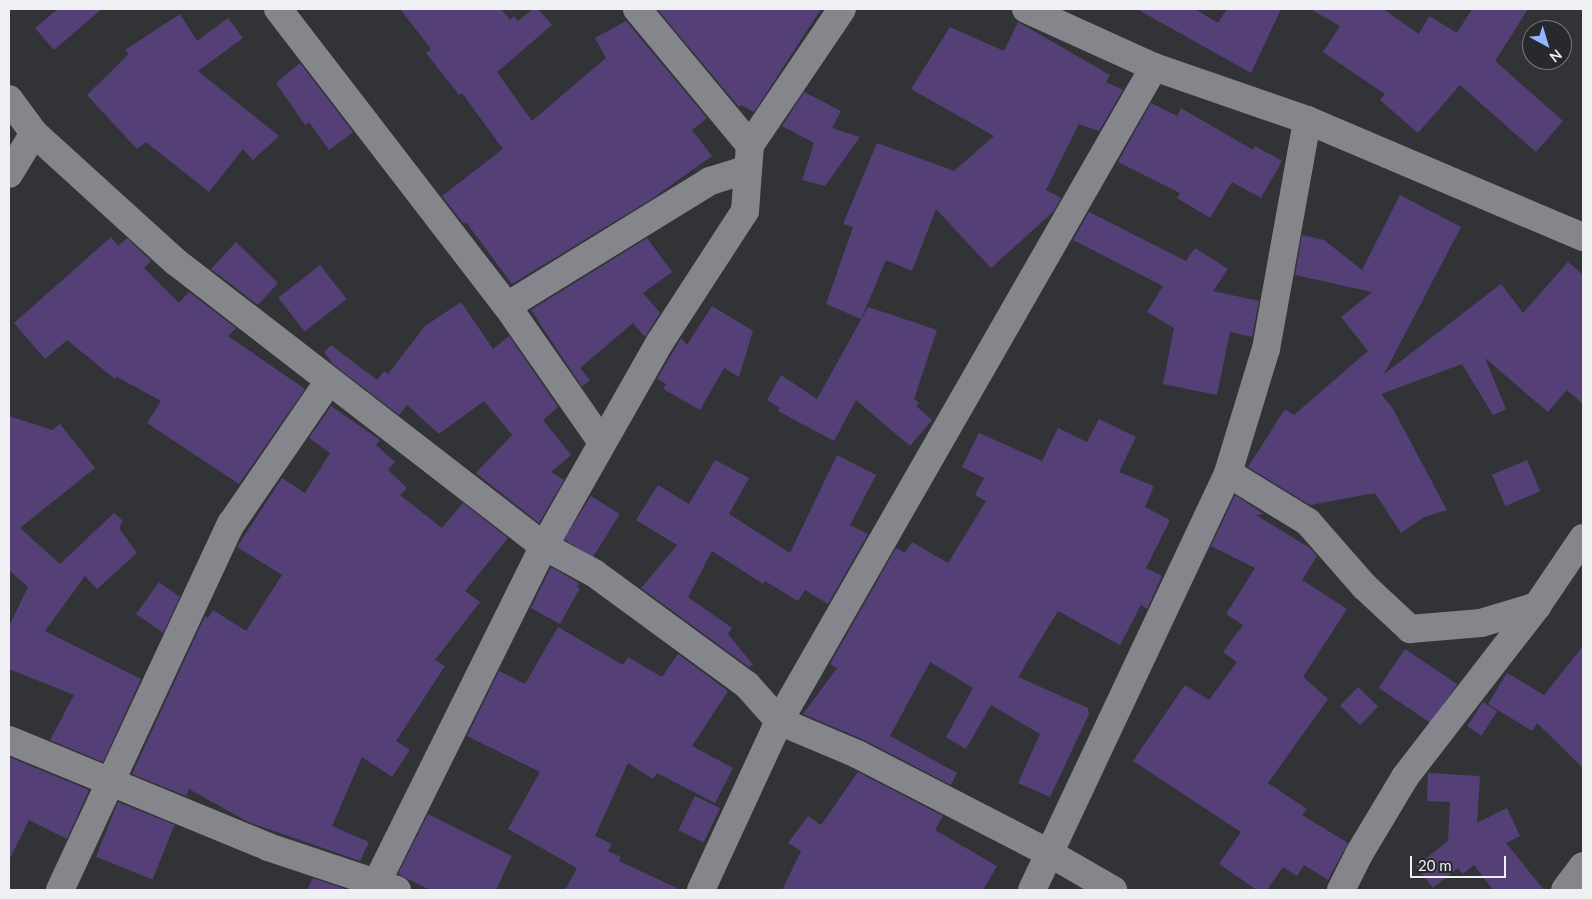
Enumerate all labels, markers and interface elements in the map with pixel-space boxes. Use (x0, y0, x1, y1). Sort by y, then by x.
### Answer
north arrow (1522, 20, 1572, 70)
text: N (1547, 46, 1566, 66)
scale bar (1412, 846, 1508, 878)
text: 20 m (1418, 856, 1452, 874)

